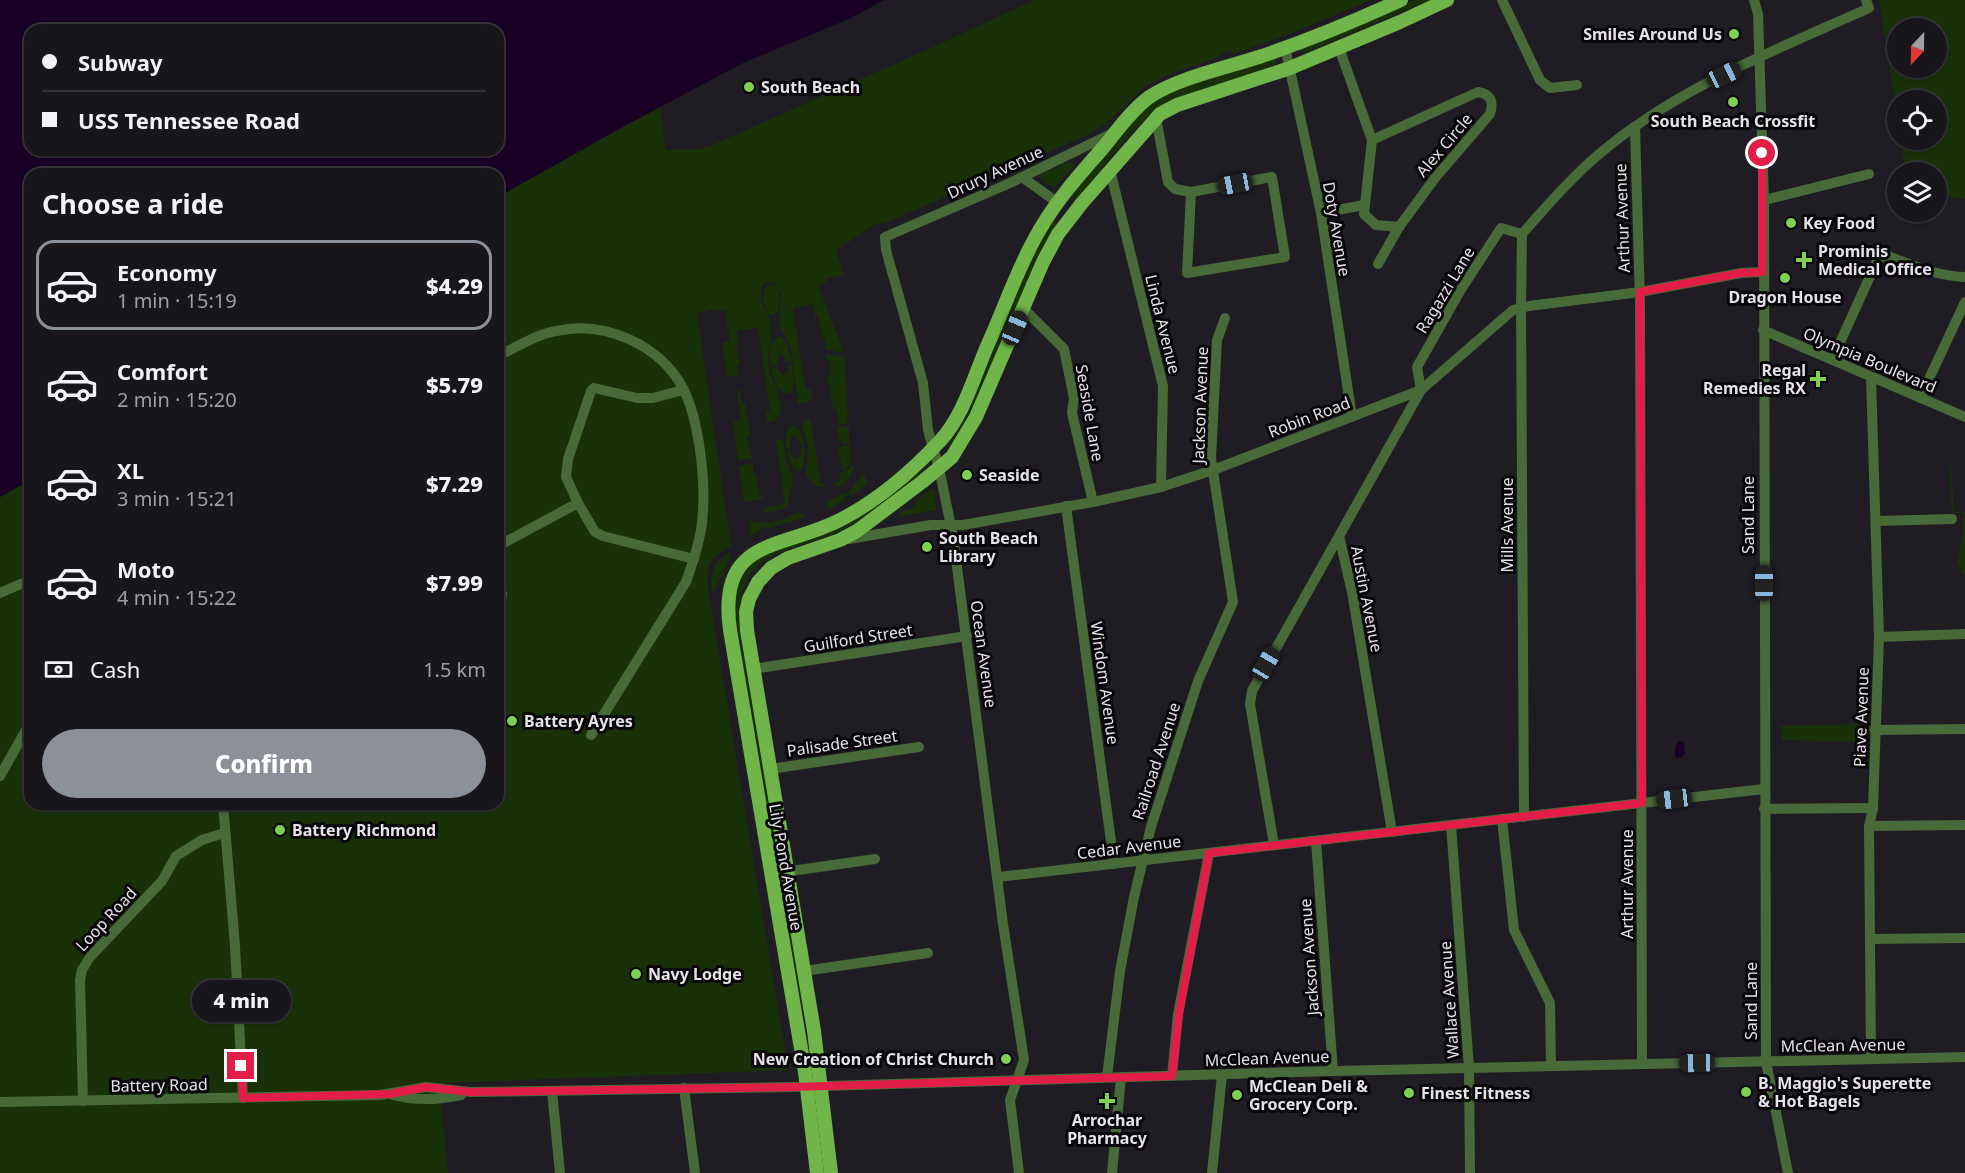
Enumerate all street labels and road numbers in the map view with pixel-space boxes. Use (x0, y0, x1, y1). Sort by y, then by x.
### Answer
street label: Alex Circle (1411, 108, 1477, 182)
street label: Drury Avenue (944, 140, 1046, 204)
street label: Arthur Avenue (1609, 163, 1635, 273)
street label: Doty Avenue (1318, 180, 1356, 278)
street label: Ragazzi Lane (1410, 243, 1480, 337)
street label: Linda Avenue (1140, 272, 1186, 376)
street label: Olympia Boulevard (1800, 322, 1940, 398)
street label: Jackson Avenue (1187, 346, 1213, 466)
street label: Seaside Lane (1071, 363, 1109, 463)
street label: Robin Road (1265, 391, 1353, 443)
street label: Sand Lane (1737, 476, 1759, 554)
street label: Mills Avenue (1496, 478, 1518, 572)
street label: Austin Avenue (1346, 544, 1388, 654)
street label: Ocean Avenue (966, 599, 1002, 709)
street label: Guilford Street (802, 619, 914, 657)
street label: Windom Avenue (1085, 620, 1125, 746)
street label: Piave Avenue (1848, 667, 1874, 767)
street label: Railroad Avenue (1127, 699, 1185, 823)
street label: Palisade Street (785, 724, 899, 762)
street label: Lily Pond Avenue (764, 802, 808, 932)
street label: Arthur Avenue (1616, 829, 1638, 939)
street label: Cedar Avenue (1076, 830, 1182, 864)
street label: Loop Road (71, 882, 141, 956)
street label: Jackson Avenue (1294, 898, 1324, 1018)
street label: Wallace Avenue (1434, 940, 1464, 1060)
street label: Sand Lane (1740, 962, 1762, 1040)
street label: McClean Avenue (1780, 1033, 1906, 1057)
street label: McClean Avenue (1204, 1045, 1330, 1071)
street label: Battery Road (110, 1073, 208, 1097)

